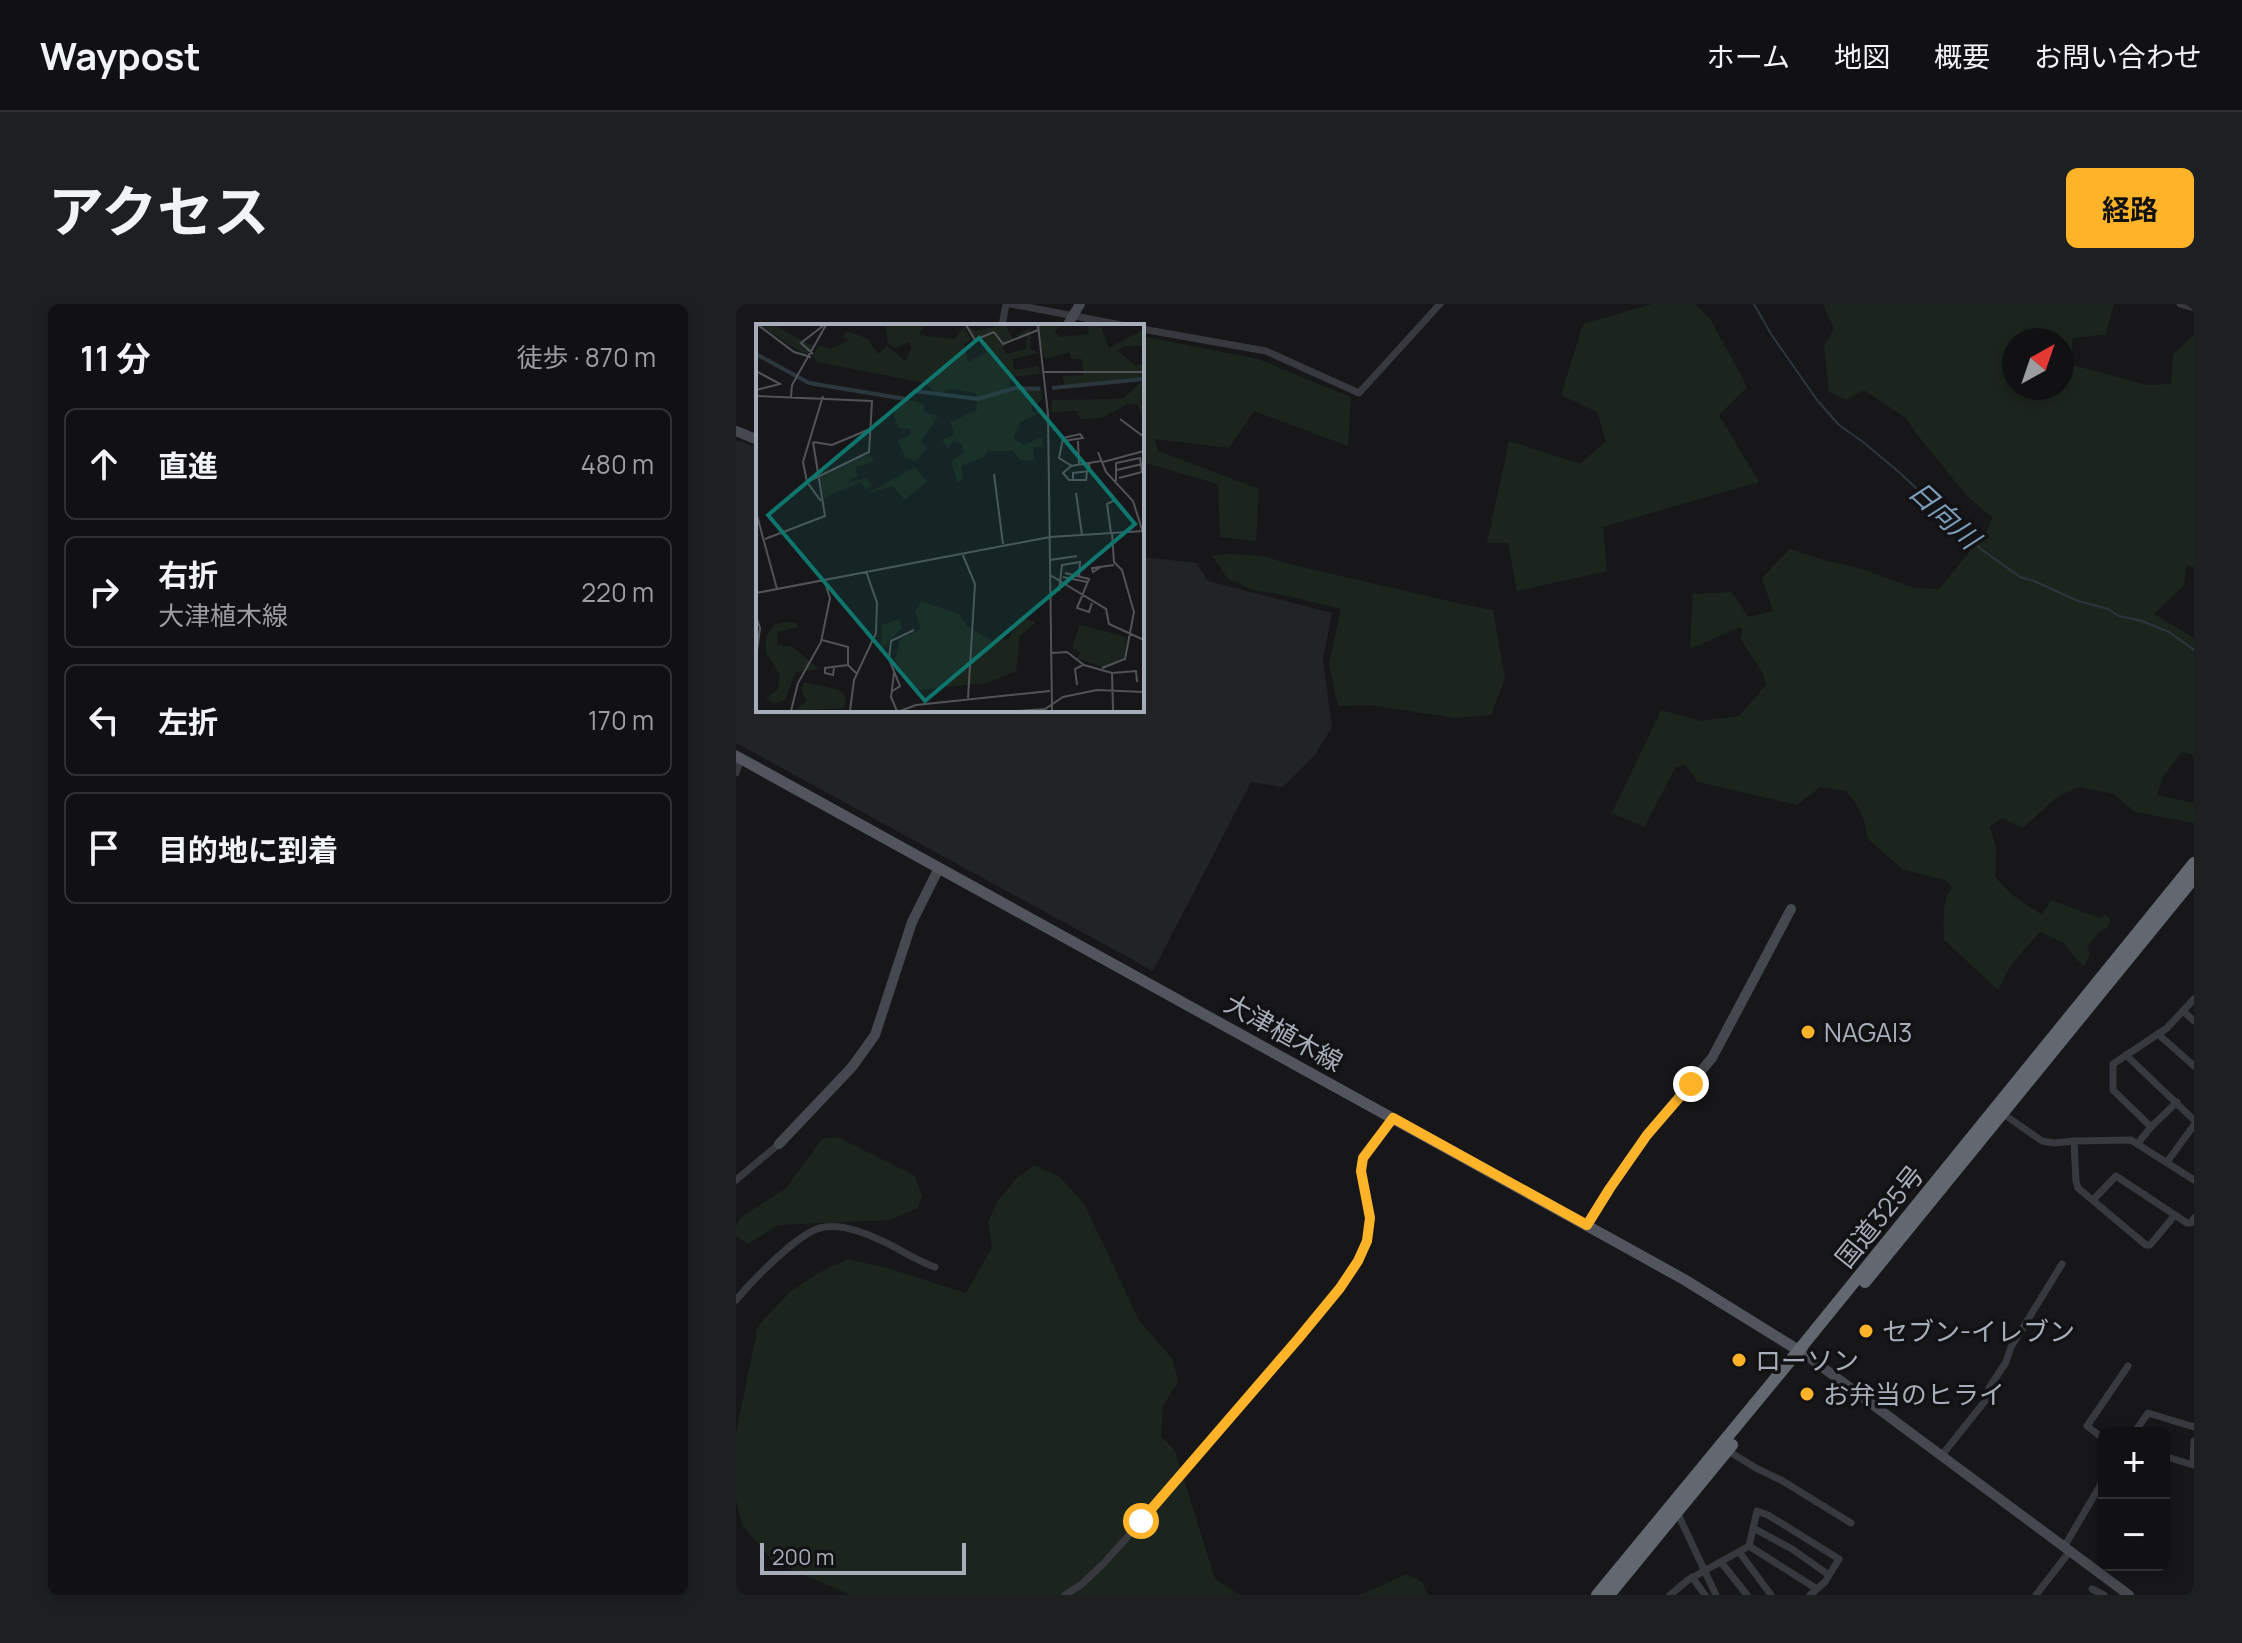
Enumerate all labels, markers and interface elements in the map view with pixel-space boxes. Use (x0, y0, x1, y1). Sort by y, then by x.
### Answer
text: Waypost (40, 29, 201, 81)
text: ホーム (1707, 37, 1790, 75)
text: 地図 (1834, 37, 1890, 75)
text: 概要 (1934, 37, 1990, 75)
text: お問い合わせ (2034, 37, 2202, 75)
button: 経路 (2066, 168, 2194, 248)
text: アクセス (48, 172, 269, 249)
inset map (756, 324, 1144, 712)
north arrow (2002, 328, 2074, 400)
text: 11 分 (80, 335, 151, 381)
text: 徒歩 · 870 m (516, 339, 656, 375)
icon: ahead (82, 442, 126, 486)
text: 直進 (158, 445, 218, 486)
text: 480 m (580, 446, 654, 482)
water label: 日向川 (1901, 471, 1991, 559)
text: 右折 (158, 554, 218, 595)
icon: right (82, 570, 126, 614)
text: 220 m (581, 574, 654, 610)
text: 大津植木線 (158, 597, 288, 633)
icon: left (82, 698, 126, 742)
text: 左折 (158, 701, 218, 742)
text: 170 m (588, 702, 654, 738)
icon: arrive (82, 826, 126, 870)
text: 目的地に到着 (158, 829, 338, 870)
street label: 大津植木線 (1218, 985, 1350, 1079)
place label: NAGAI3 (1824, 1014, 1912, 1050)
marker: NAGAI3 (1799, 1023, 1817, 1041)
route end (1673, 1066, 1709, 1102)
street label: 国道325号 (1827, 1157, 1931, 1275)
place label: セブン-イレブン (1882, 1313, 2075, 1349)
marker: セブン-イレブン (1857, 1322, 1875, 1340)
place label: ローソン (1755, 1342, 1859, 1378)
marker: ローソン (1730, 1351, 1748, 1369)
place label: お弁当のヒライ (1823, 1376, 2005, 1412)
marker: お弁当のヒライ (1798, 1385, 1816, 1403)
map controls (2098, 1427, 2170, 1571)
button: + (2098, 1427, 2170, 1499)
button: − (2098, 1499, 2170, 1571)
route start (1123, 1503, 1159, 1539)
scale bar (760, 1539, 966, 1575)
text: 200 m (772, 1542, 834, 1572)

